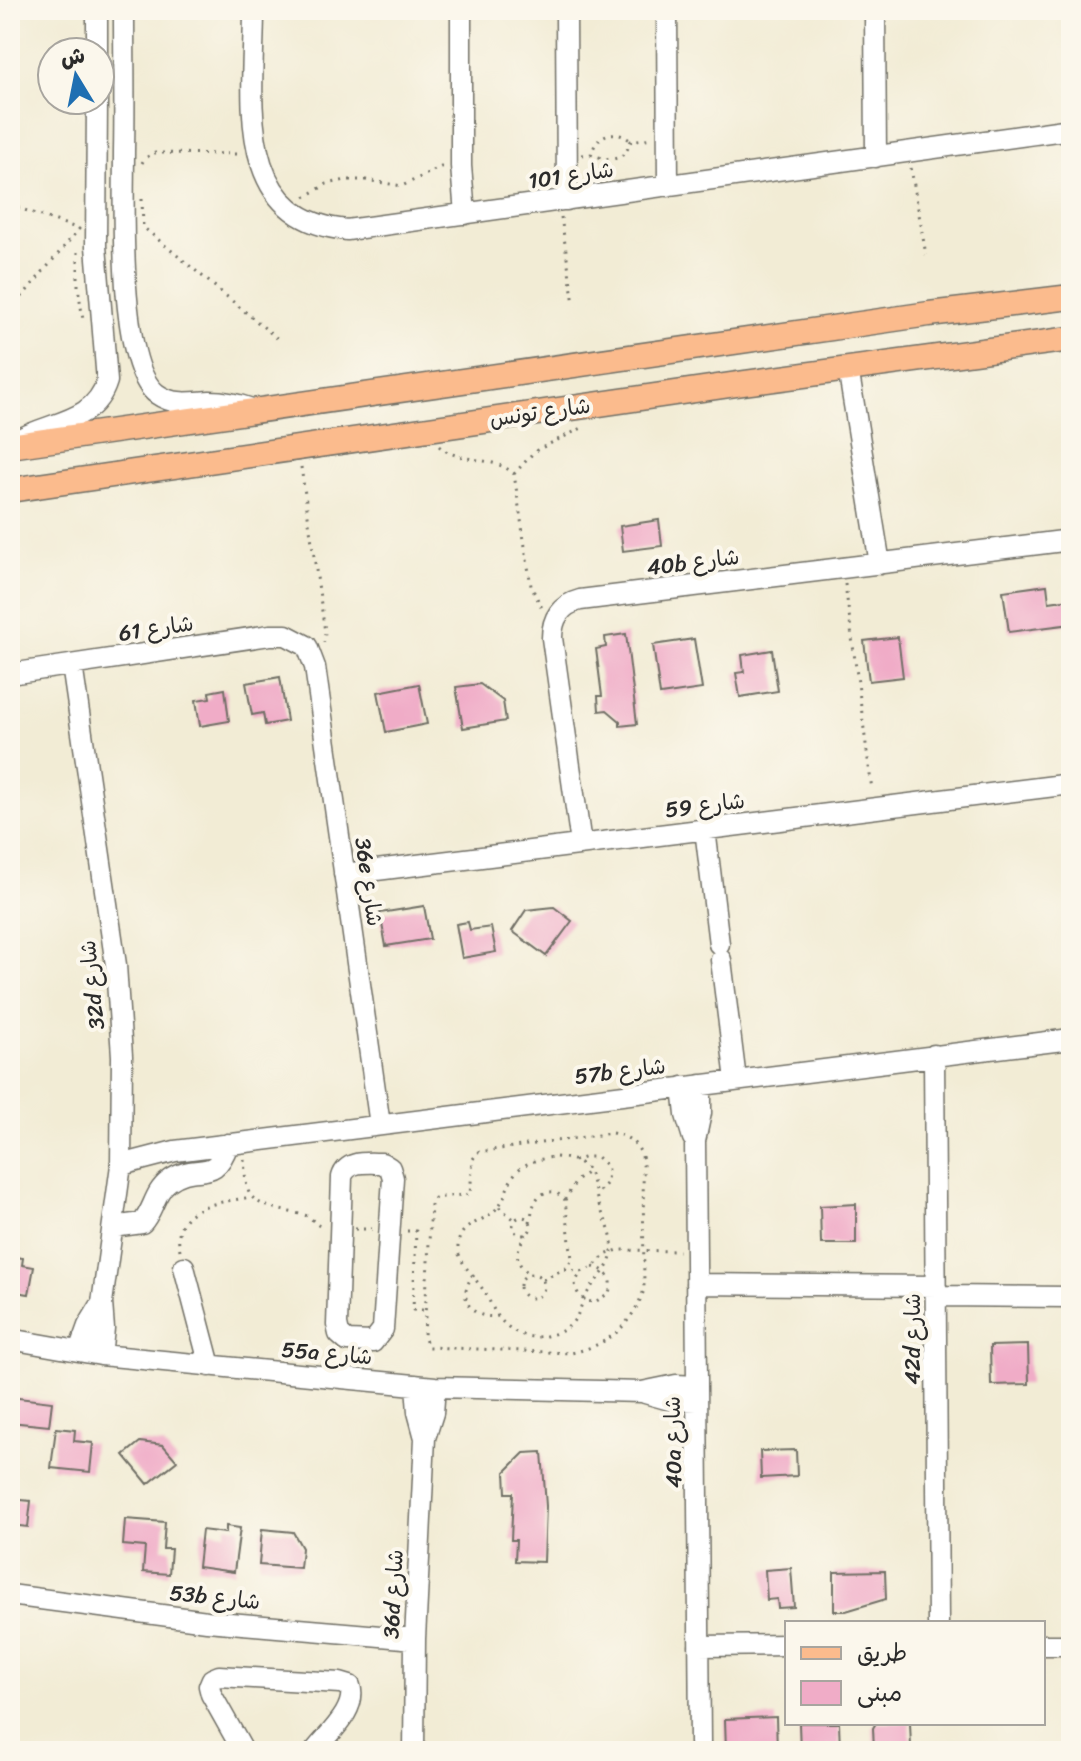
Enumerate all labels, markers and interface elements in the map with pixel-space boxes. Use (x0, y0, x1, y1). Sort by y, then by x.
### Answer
text: ش (57, 35, 88, 78)
north arrow (36, 36, 116, 116)
street label: شارع 101 (526, 150, 616, 200)
street label: شارع تونس (487, 386, 593, 438)
street label: 40b شارع (644, 537, 742, 587)
street label: شارع 61 (116, 603, 196, 653)
street label: شارع 59 (663, 781, 747, 829)
street label: 36e شارع (343, 835, 395, 929)
street label: 32d شارع (68, 938, 116, 1032)
street label: 57b شارع (572, 1046, 668, 1096)
street label: 42d شارع (893, 1293, 932, 1385)
street label: 55a شارع (280, 1330, 374, 1376)
street label: 40a شارع (653, 1396, 693, 1488)
street label: 36d شارع (371, 1548, 415, 1640)
street label: 53b شارع (168, 1573, 262, 1621)
legend (785, 1621, 1045, 1725)
text: طريق (857, 1632, 907, 1674)
text: مبنى (857, 1672, 902, 1714)

